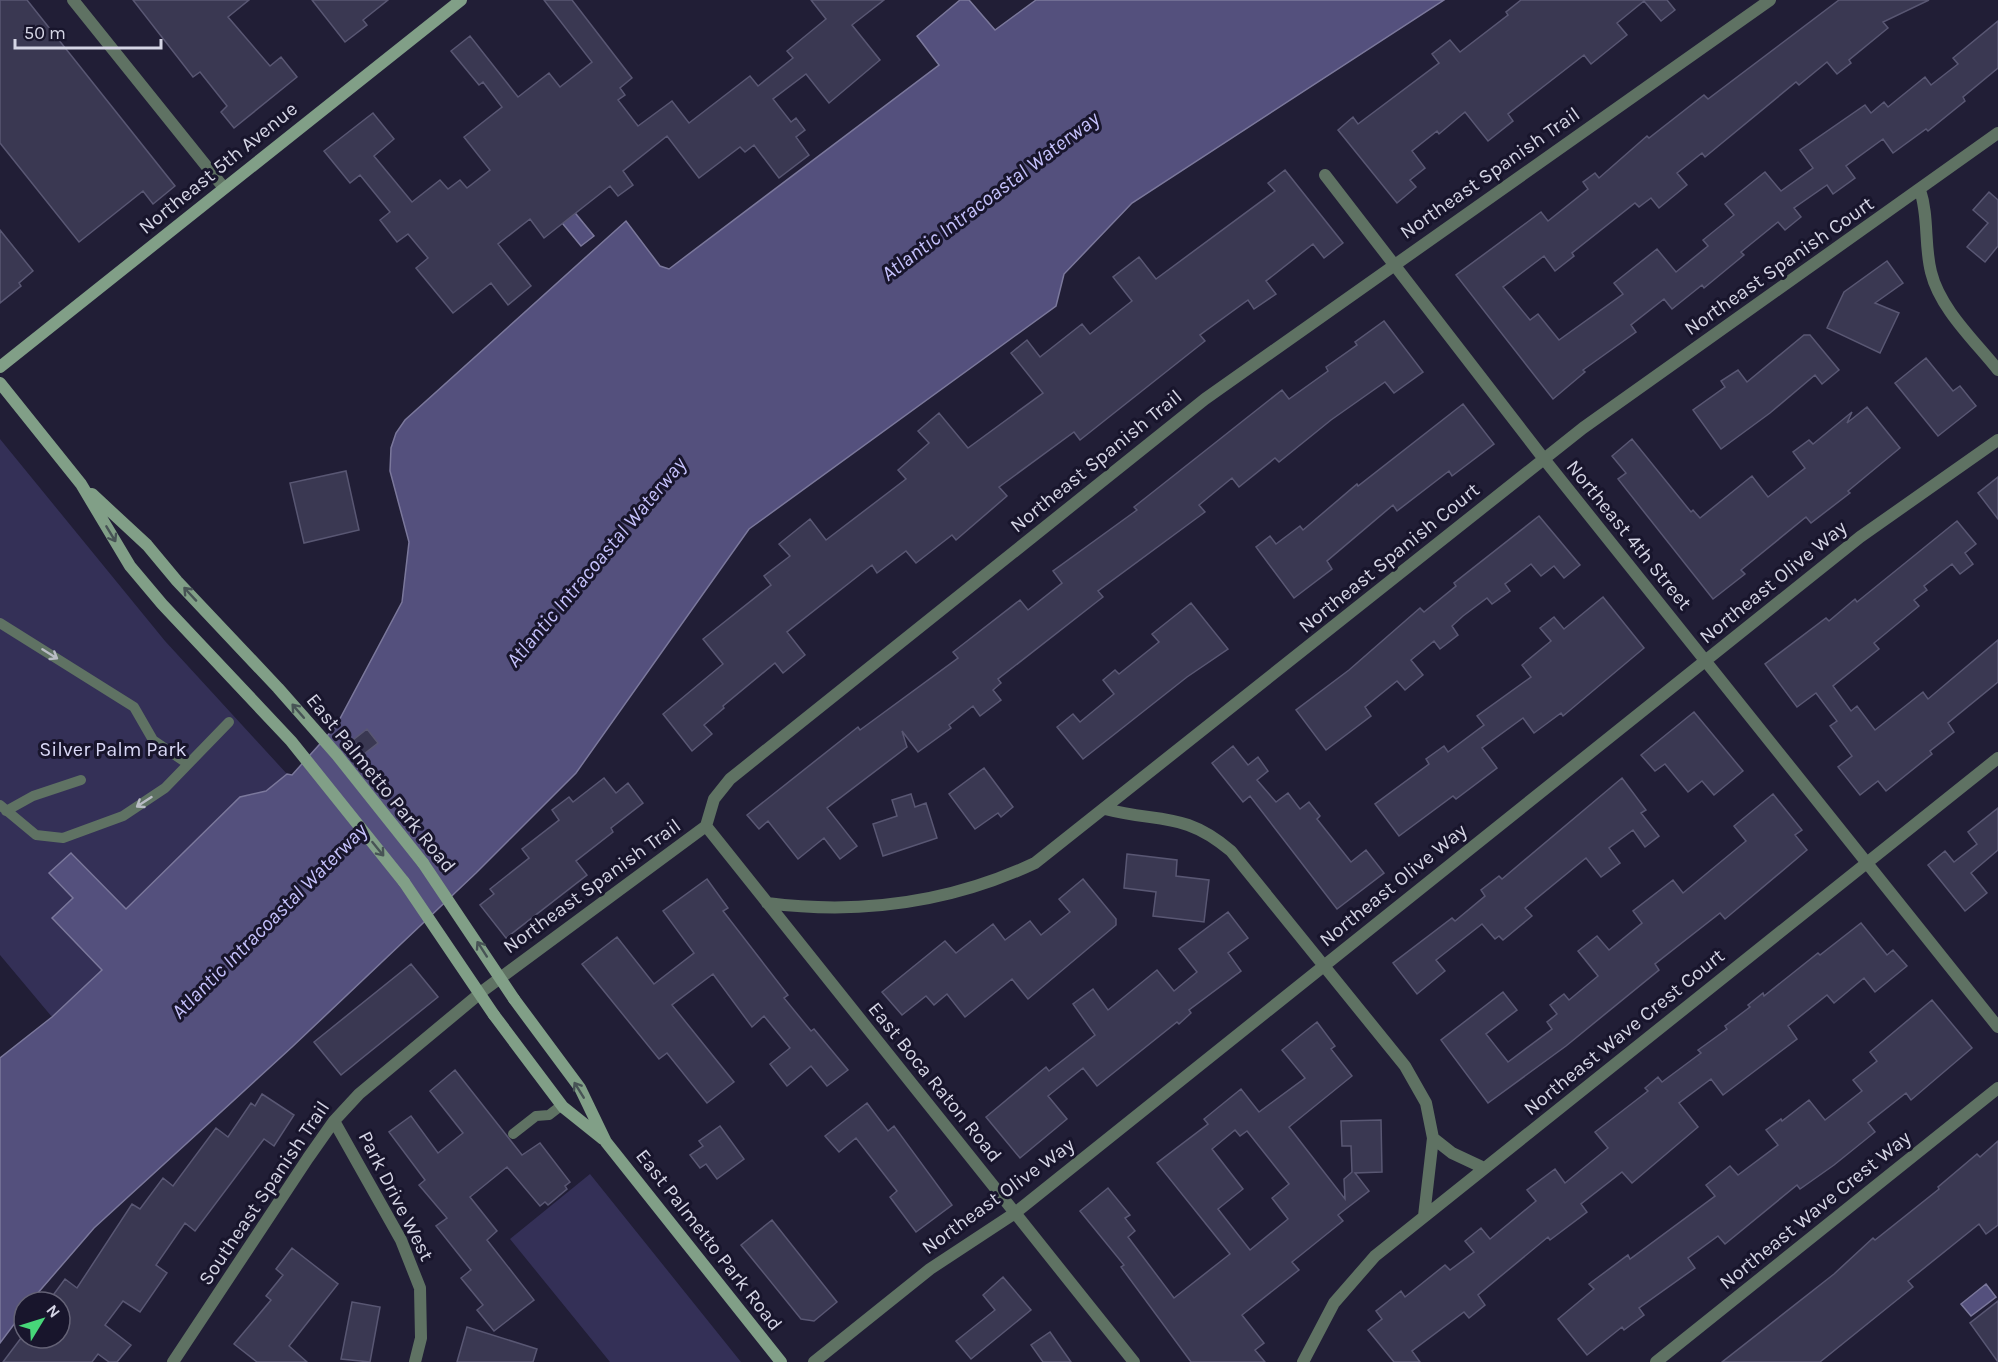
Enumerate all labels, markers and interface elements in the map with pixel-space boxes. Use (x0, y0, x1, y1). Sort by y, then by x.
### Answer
scale bar (15, 12, 160, 50)
text: 50 m (24, 22, 66, 44)
street label: Northeast 5th Avenue (134, 97, 302, 239)
street label: Northeast Spanish Trail (1396, 102, 1584, 244)
water label: Atlantic Intracoastal Waterway (877, 106, 1104, 286)
street label: Northeast Spanish Court (1680, 192, 1878, 340)
street label: Northeast Spanish Trail (1006, 385, 1186, 537)
water label: Atlantic Intracoastal Waterway (501, 452, 691, 672)
street label: Northeast 4th Street (1562, 456, 1697, 615)
street label: Northeast Spanish Court (1294, 478, 1484, 638)
street label: Northeast Olive Way (1695, 516, 1851, 648)
one-way arrow (105, 525, 117, 542)
one-way arrow (182, 587, 197, 602)
one-way arrow (41, 649, 58, 661)
street label: East Palmetto Park Road (302, 689, 460, 877)
one-way arrow (292, 703, 305, 719)
park label: Silver Palm Park (39, 738, 187, 761)
one-way arrow (136, 796, 153, 808)
street label: Northeast Spanish Trail (499, 814, 685, 958)
water label: Atlantic Intracoastal Waterway (166, 818, 372, 1024)
street label: Northeast Olive Way (1315, 819, 1471, 951)
one-way arrow (372, 841, 385, 857)
one-way arrow (476, 941, 488, 958)
street label: Northeast Wave Crest Court (1519, 944, 1729, 1120)
street label: East Boca Raton Road (863, 997, 1007, 1167)
one-way arrow (573, 1082, 585, 1099)
street label: Southeast Spanish Trail (194, 1097, 334, 1289)
street label: Northeast Wave Crest Way (1715, 1126, 1915, 1294)
street label: Park Drive West (353, 1127, 439, 1265)
street label: Northeast Olive Way (917, 1133, 1079, 1259)
street label: East Palmetto Park Road (631, 1145, 787, 1335)
north arrow (12, 1290, 72, 1350)
text: N (42, 1301, 64, 1321)

